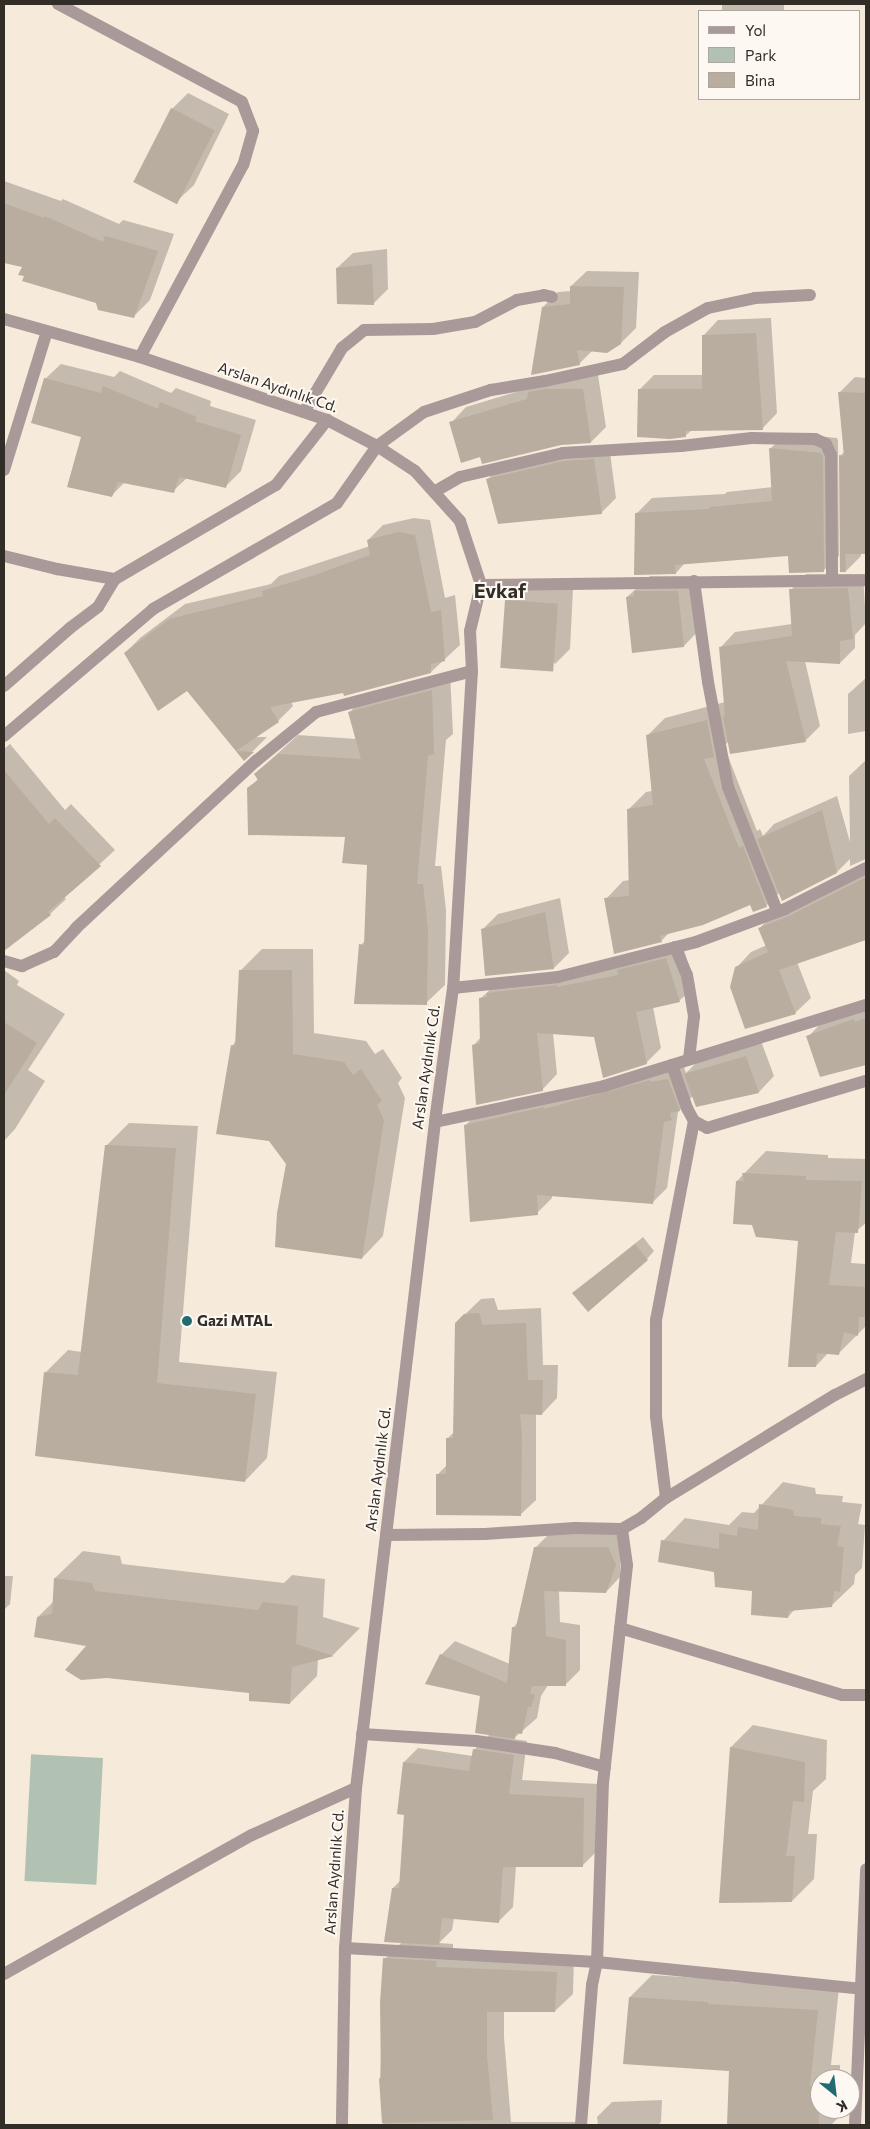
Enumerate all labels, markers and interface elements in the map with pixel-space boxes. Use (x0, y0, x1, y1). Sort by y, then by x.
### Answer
legend (698, 10, 860, 100)
text: Yol (745, 21, 766, 39)
text: Park (745, 46, 776, 64)
text: Bina (745, 71, 775, 89)
street label: Arslan Aydınlık Cd. (216, 358, 340, 416)
district label: Evkaf (474, 578, 526, 602)
street label: Arslan Aydınlık Cd. (408, 1004, 444, 1130)
place label: Gazi MTAL (197, 1312, 272, 1330)
marker: Gazi MTAL (181, 1315, 193, 1327)
street label: Arslan Aydınlık Cd. (361, 1406, 395, 1532)
street label: Arslan Aydınlık Cd. (321, 1809, 347, 1935)
north arrow (810, 2069, 860, 2119)
text: K (834, 2097, 850, 2116)

